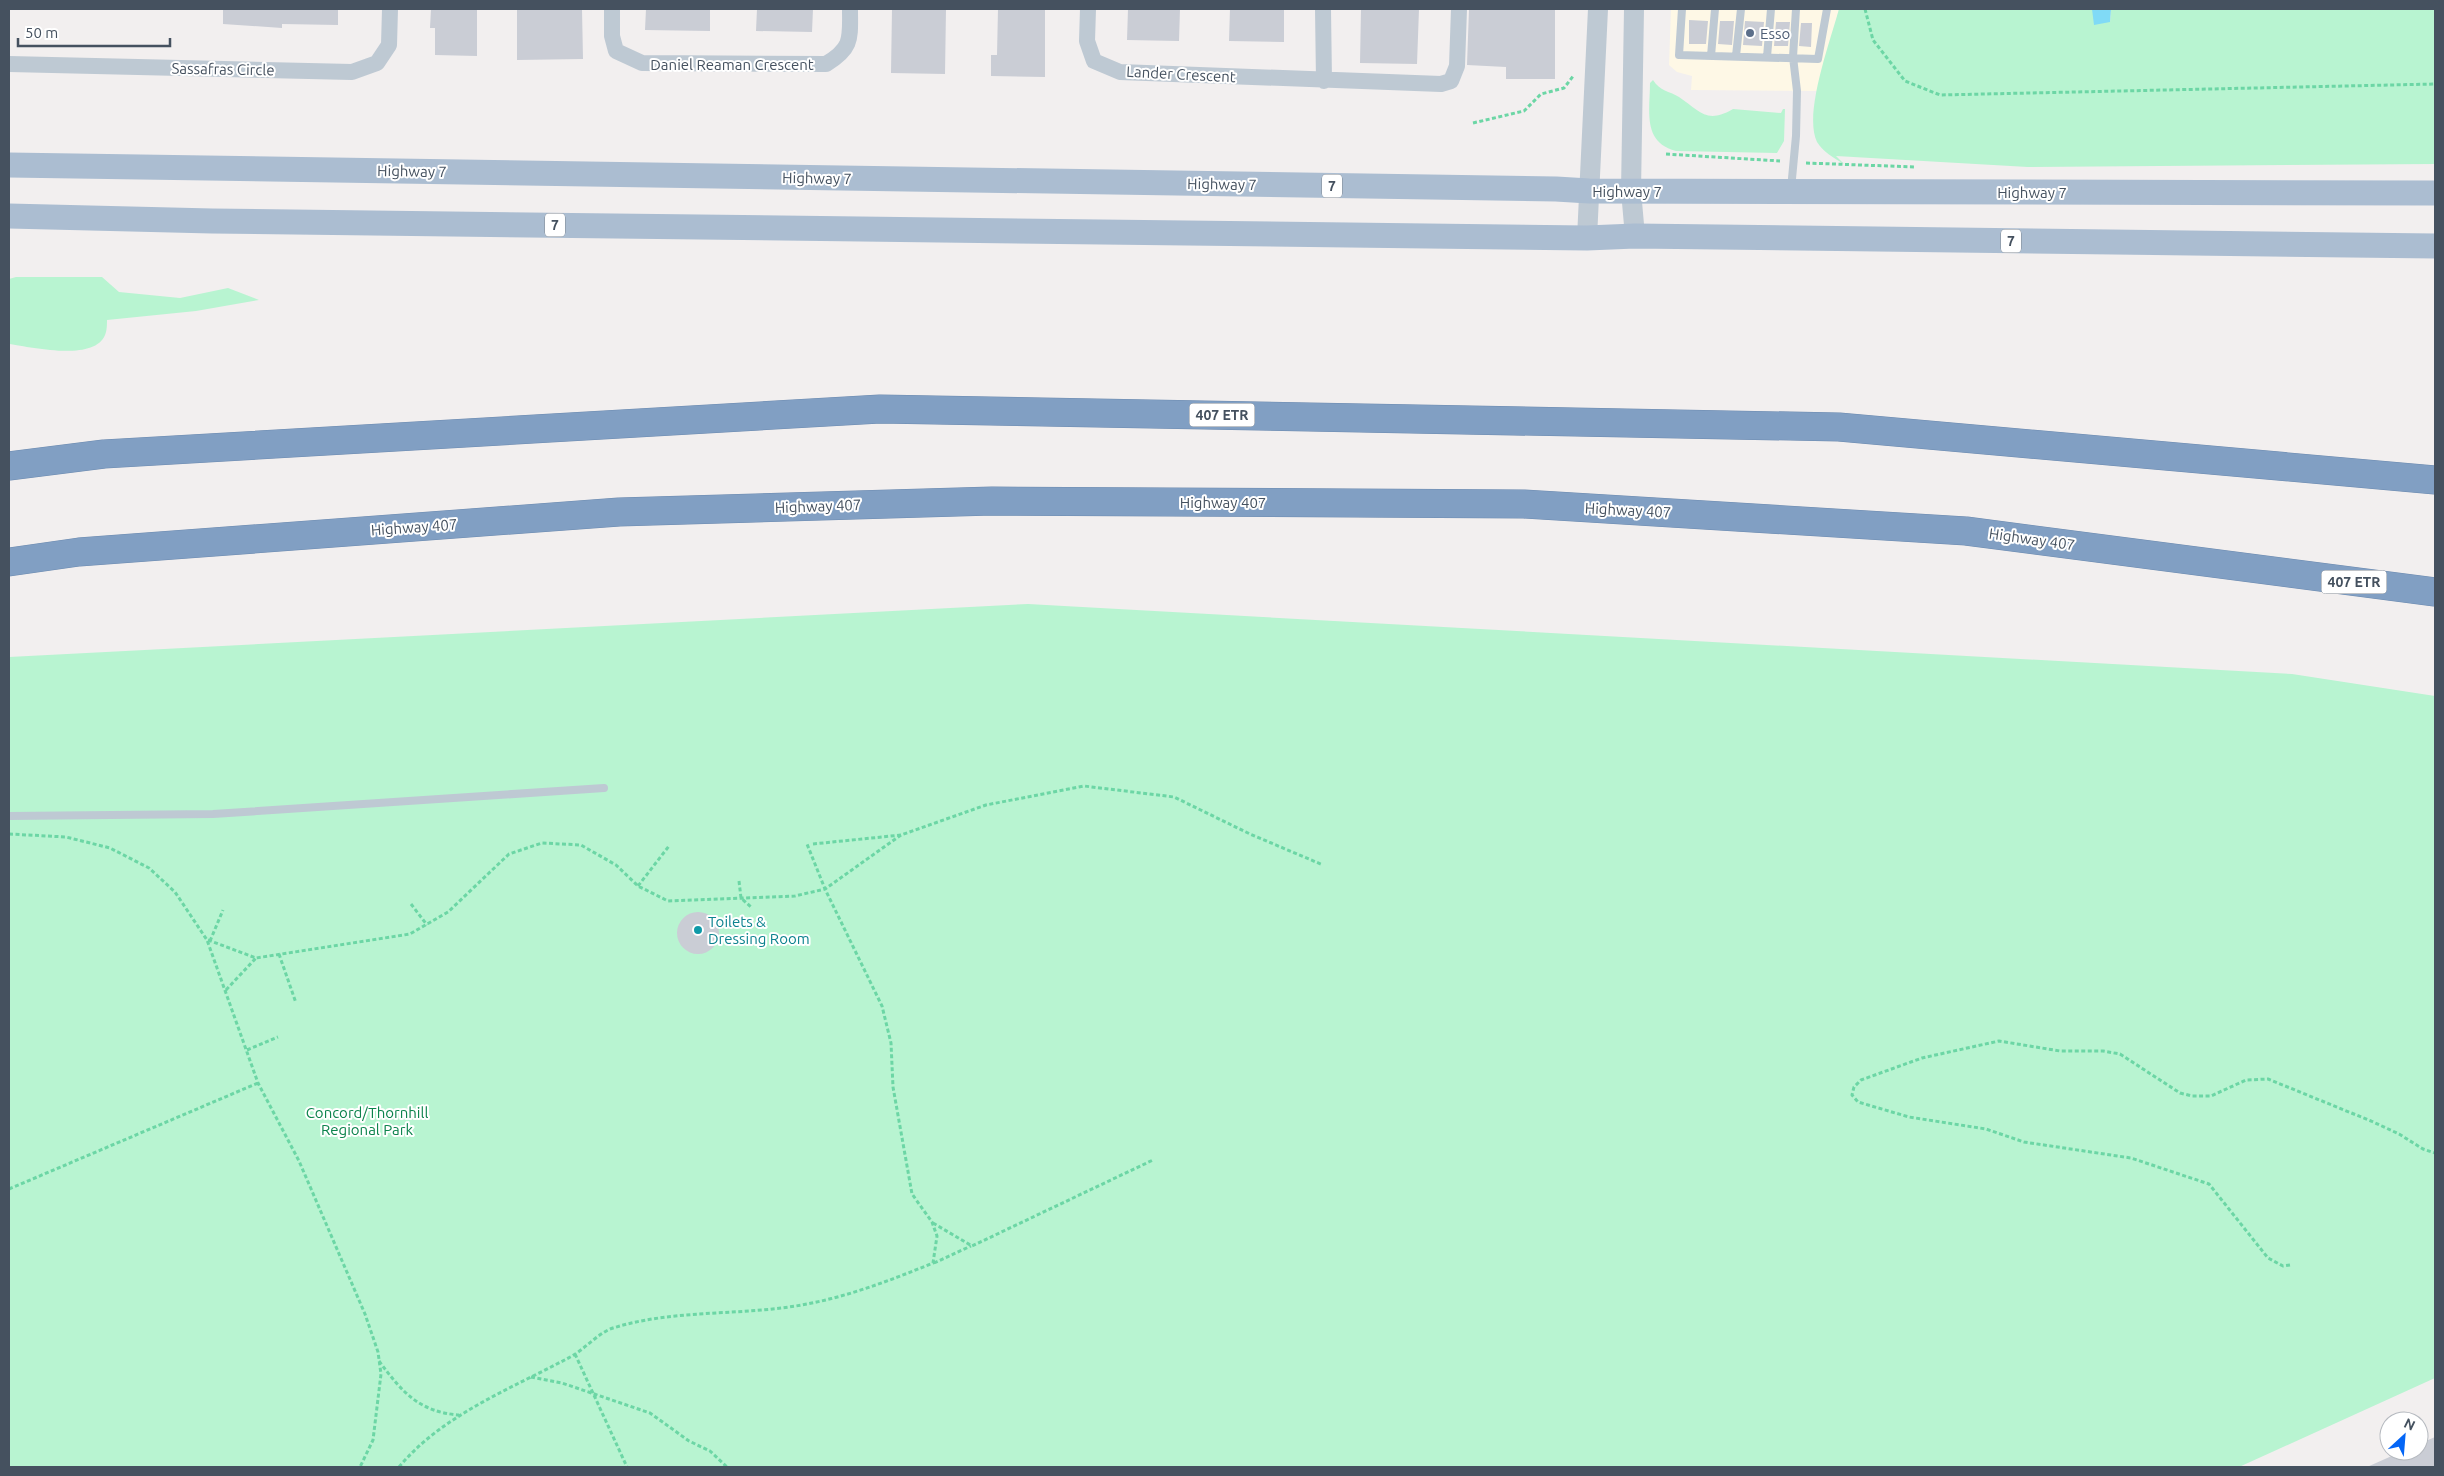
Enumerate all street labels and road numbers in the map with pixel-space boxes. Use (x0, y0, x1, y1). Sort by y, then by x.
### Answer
street label: Daniel Reaman Crescent (650, 56, 814, 73)
street label: Sassafras Circle (171, 60, 275, 78)
street label: Lander Crescent (1126, 63, 1236, 85)
street label: Highway 7 (377, 162, 447, 180)
street label: Highway 7 (782, 169, 852, 187)
street label: Highway 7 (1187, 175, 1257, 193)
road number: 7 (1322, 175, 1342, 198)
street label: Highway 7 (1592, 183, 1662, 200)
street label: Highway 7 (1997, 184, 2067, 201)
road number: 7 (545, 214, 565, 236)
road number: 7 (2001, 230, 2021, 252)
road number: 407 ETR (1190, 404, 1254, 426)
street label: Highway 407 (1180, 494, 1266, 511)
street label: Highway 407 (774, 496, 862, 516)
street label: Highway 407 (1584, 499, 1672, 521)
street label: Highway 407 (370, 515, 458, 539)
street label: Highway 407 (1988, 525, 2076, 553)
road number: 407 ETR (2322, 570, 2386, 594)

